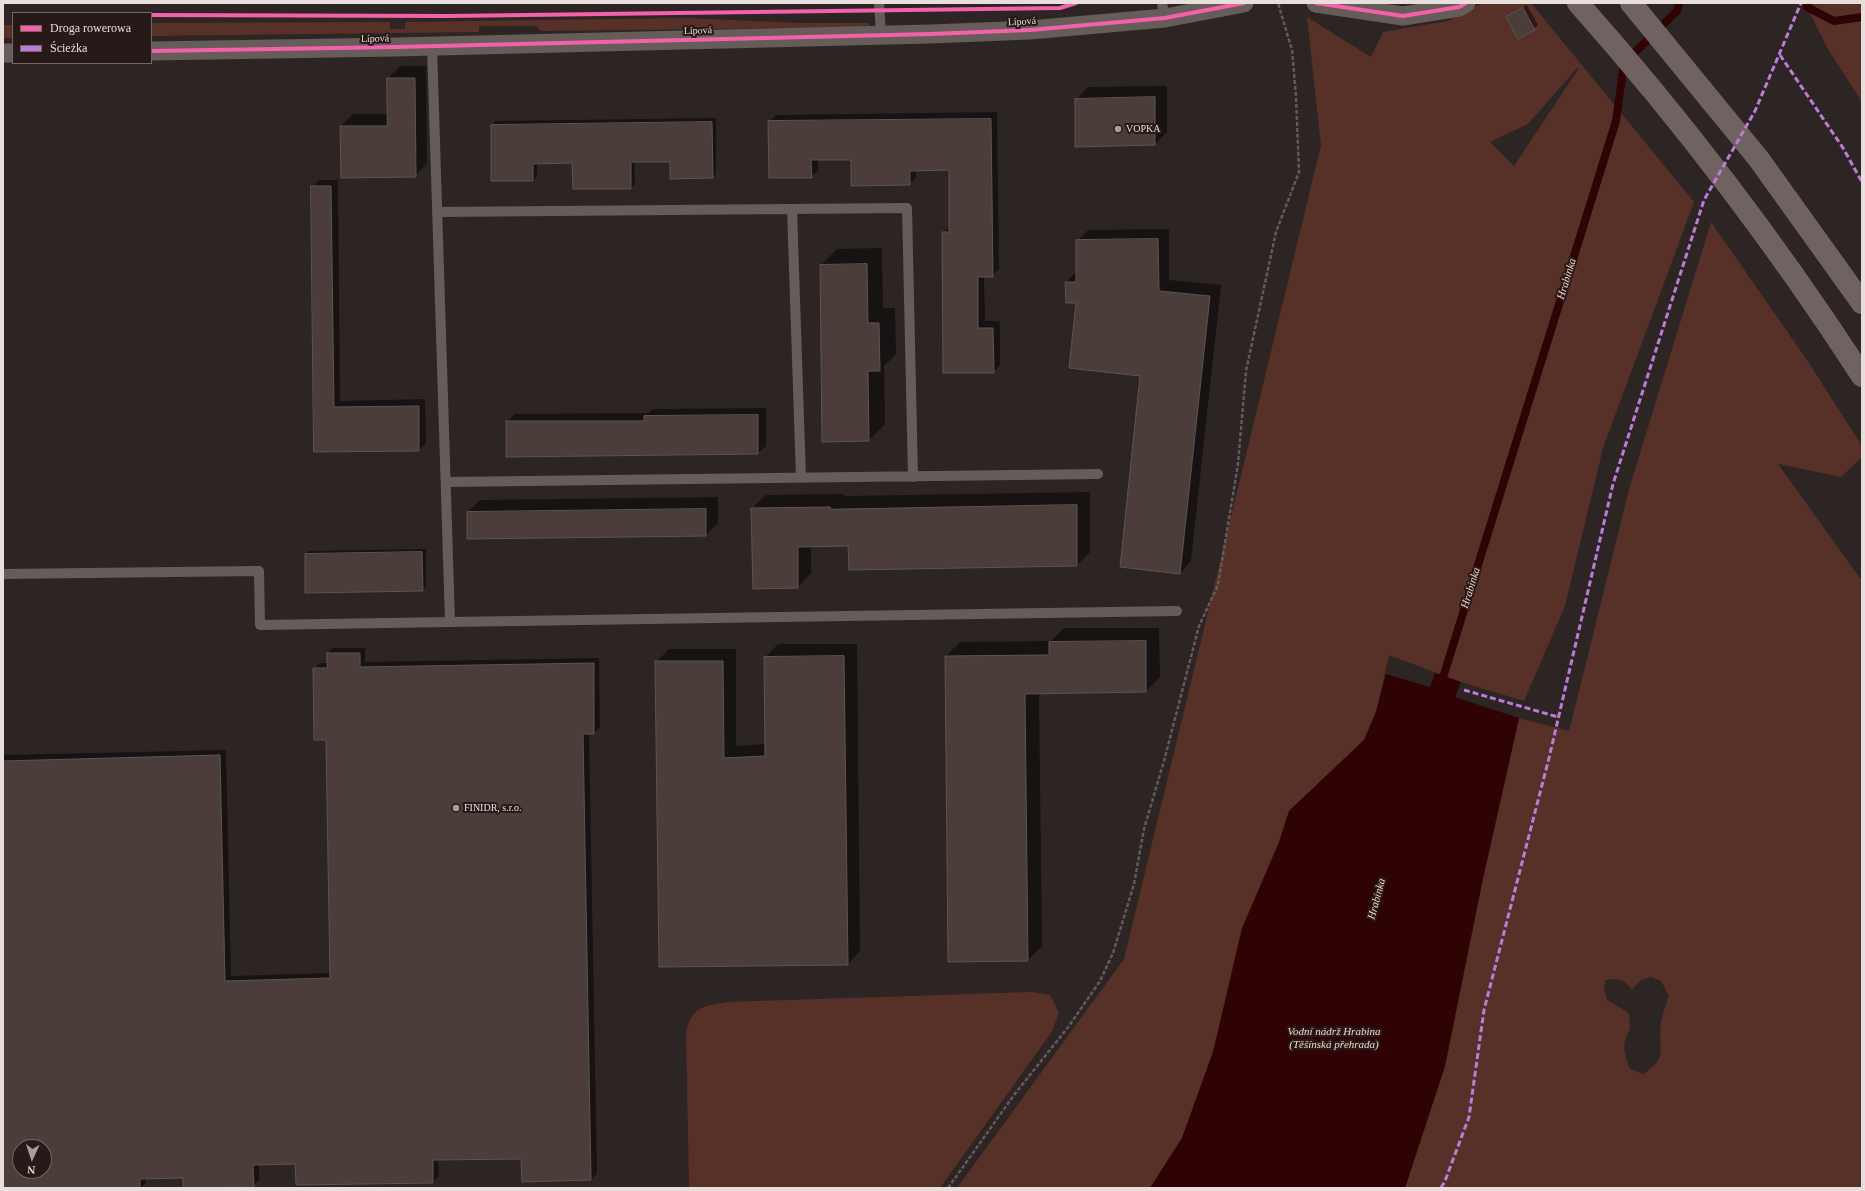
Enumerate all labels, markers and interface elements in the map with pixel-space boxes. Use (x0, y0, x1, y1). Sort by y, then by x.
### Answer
legend (12, 12, 152, 64)
street label: Lípová (1008, 15, 1036, 29)
text: Droga rowerowa (50, 21, 131, 35)
street label: Lípová (684, 25, 712, 37)
street label: Lípová (361, 33, 389, 45)
text: Ścieżka (50, 41, 87, 55)
place label: VOPKA (1126, 123, 1160, 135)
marker: VOPKA (1113, 124, 1123, 134)
water label: Hrabinka (1555, 257, 1579, 301)
water label: Hrabinka (1459, 566, 1483, 610)
place label: FINIDR, s.r.o. (464, 802, 522, 814)
marker: FINIDR, s.r.o. (451, 803, 461, 813)
water label: Hrabinka (1365, 877, 1389, 921)
water label: Vodní nádrž Hrabina (Těšínská přehrada) (1288, 1025, 1380, 1051)
north arrow (12, 1139, 52, 1179)
text: N (27, 1164, 36, 1176)

